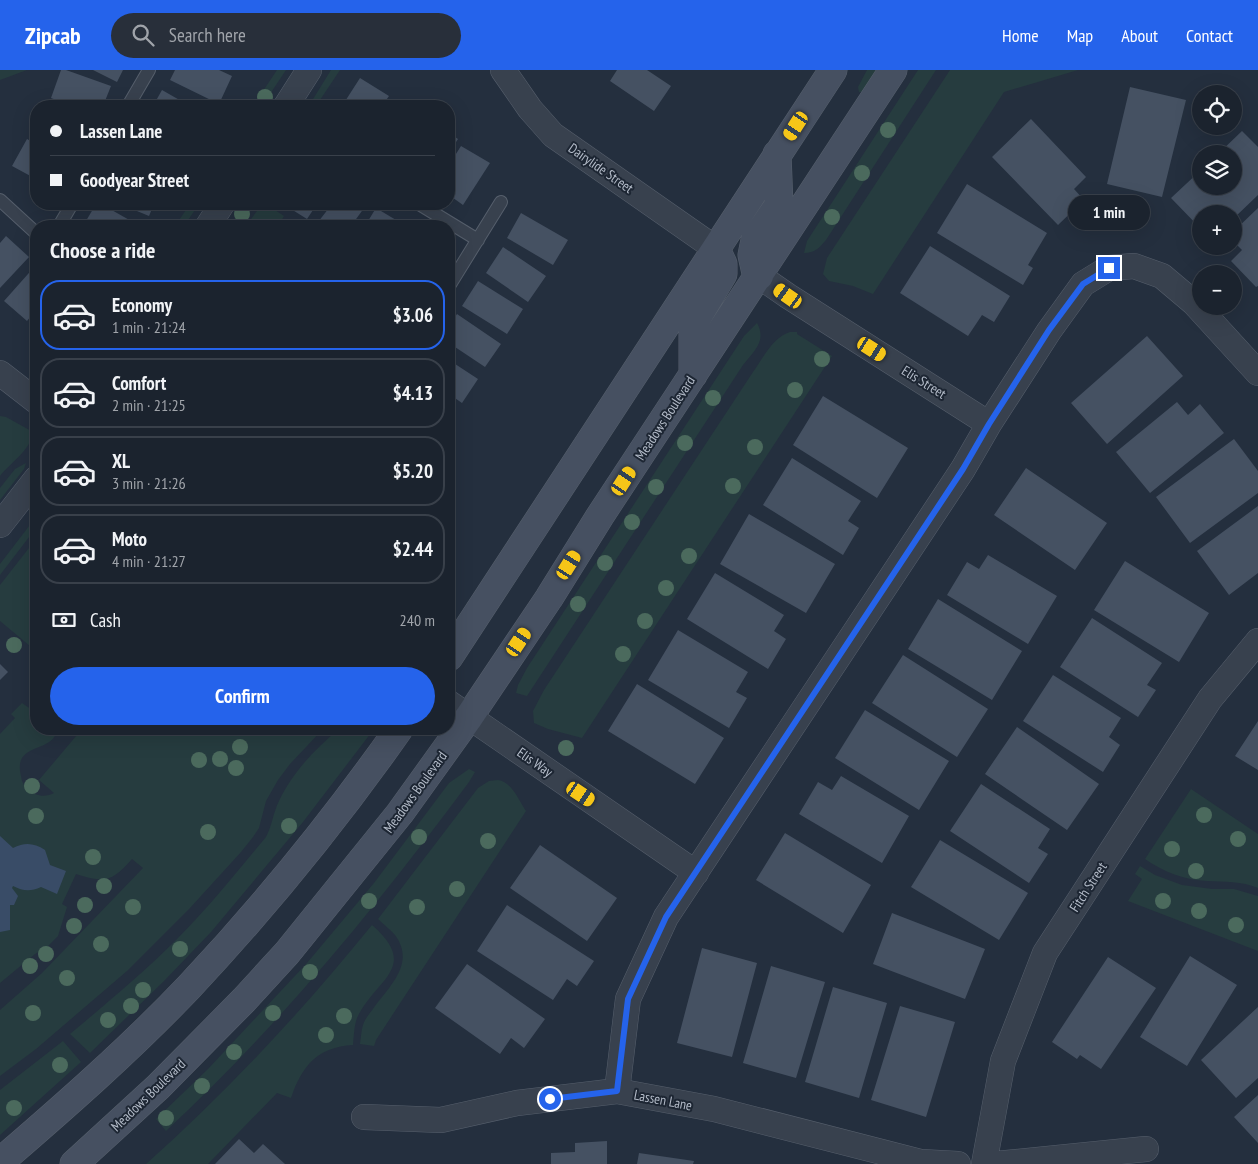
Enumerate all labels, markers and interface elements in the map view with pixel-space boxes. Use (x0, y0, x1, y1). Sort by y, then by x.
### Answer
search box (111, 13, 461, 58)
text: Zipcab (25, 20, 81, 51)
icon: search (129, 21, 157, 49)
text: Search here (169, 23, 246, 47)
text: Home (1002, 24, 1039, 47)
text: Map (1067, 24, 1093, 47)
text: About (1121, 24, 1158, 47)
text: Contact (1186, 24, 1233, 47)
map controls (1192, 85, 1242, 315)
button: locate (1192, 85, 1242, 135)
car (781, 109, 810, 143)
text: Lassen Lane (80, 119, 162, 143)
street label: Dairylide Street (565, 139, 637, 197)
button: layers (1192, 145, 1242, 195)
text: Goodyear Street (80, 168, 189, 192)
callout: 1 min (1068, 196, 1150, 230)
text: 1 min (1093, 202, 1125, 222)
button: + (1192, 205, 1242, 255)
text: Choose a ride (50, 236, 155, 264)
route end (1098, 257, 1120, 279)
button: − (1192, 265, 1242, 315)
car (771, 281, 804, 311)
icon: car (52, 293, 97, 338)
text: Economy (112, 293, 172, 317)
text: $3.06 (393, 303, 433, 327)
text: 1 min · 21:24 (112, 317, 186, 337)
car (855, 335, 888, 363)
street label: Elis Street (898, 361, 950, 403)
icon: car (52, 371, 97, 416)
text: Comfort (112, 371, 166, 395)
street label: Meadows Boulevard (631, 373, 699, 463)
text: $4.13 (393, 381, 433, 405)
text: 2 min · 21:25 (112, 395, 186, 415)
icon: car (52, 449, 97, 494)
text: XL (112, 449, 130, 473)
text: $5.20 (393, 459, 433, 483)
car (609, 464, 638, 498)
text: 3 min · 21:26 (112, 473, 186, 493)
icon: car (52, 527, 97, 572)
text: Moto (112, 527, 147, 551)
text: $2.44 (393, 537, 433, 561)
car (554, 548, 583, 582)
text: 4 min · 21:27 (112, 551, 186, 571)
icon: cash (50, 606, 78, 634)
text: Cash (90, 608, 121, 632)
text: 240 m (400, 610, 435, 630)
car (504, 625, 533, 659)
button: Confirm (50, 667, 435, 725)
street label: Elis Way (514, 743, 557, 781)
street label: Meadows Boulevard (379, 748, 451, 836)
car (564, 779, 597, 809)
street label: Fitch Street (1065, 859, 1111, 915)
street label: Meadows Boulevard (107, 1055, 189, 1135)
street label: Lassen Lane (632, 1086, 694, 1114)
route start (539, 1088, 561, 1110)

